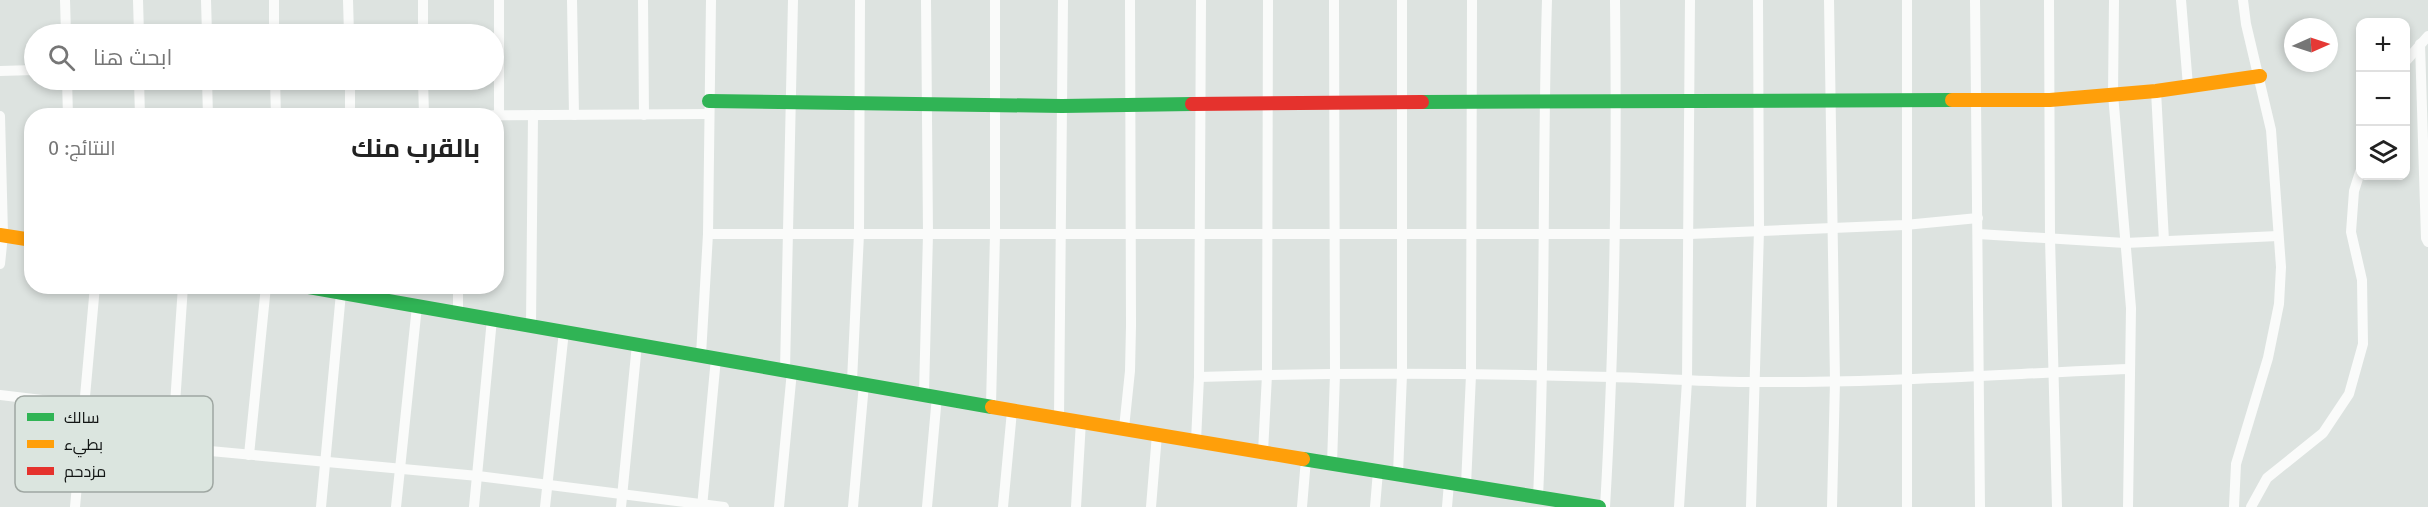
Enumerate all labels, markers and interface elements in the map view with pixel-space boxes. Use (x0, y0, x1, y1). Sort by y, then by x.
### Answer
north arrow (2284, 18, 2338, 72)
map controls (2356, 18, 2410, 180)
button: + (2356, 18, 2410, 72)
search box (24, 24, 504, 90)
icon: search (45, 41, 78, 74)
text: ابحث هنا (93, 44, 172, 71)
button: − (2356, 72, 2410, 126)
button: layers (2356, 126, 2410, 180)
text: بالقرب منك (351, 133, 480, 164)
text: النتائج: 0 (48, 136, 116, 160)
legend (15, 396, 213, 492)
text: سالك (64, 408, 99, 427)
text: بطيء (64, 435, 103, 458)
text: مزدحم (64, 462, 106, 483)

